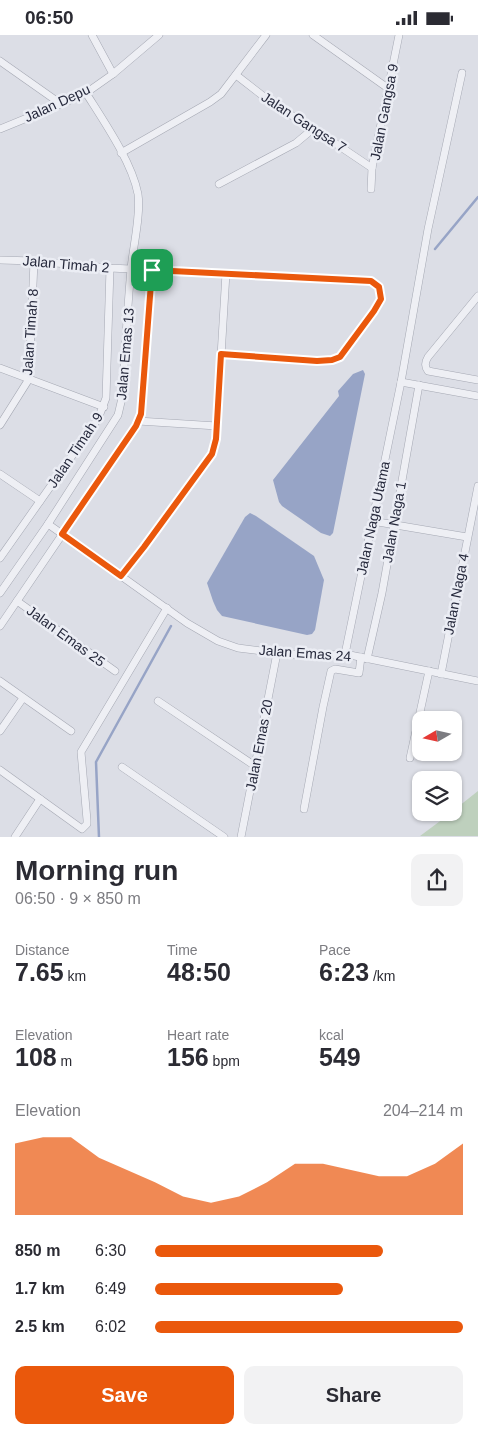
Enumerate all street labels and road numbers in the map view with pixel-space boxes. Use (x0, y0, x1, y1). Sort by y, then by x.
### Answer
street label: Jalan Gangsa 9 (367, 62, 401, 162)
street label: Jalan Depu (22, 81, 92, 125)
street label: Jalan Gangsa 7 (259, 89, 350, 156)
street label: Jalan Timah 2 (22, 252, 110, 276)
street label: Jalan Timah 8 (19, 288, 41, 376)
street label: Jalan Emas 13 (113, 307, 137, 401)
street label: Jalan Timah 9 (44, 409, 106, 491)
street label: Jalan Naga Utama (353, 459, 393, 576)
street label: Jalan Naga 1 (379, 480, 409, 564)
street label: Jalan Naga 4 (440, 552, 472, 636)
street label: Jalan Emas 25 (24, 602, 108, 670)
street label: Jalan Emas 24 (258, 642, 352, 664)
street label: Jalan Emas 20 (242, 698, 276, 792)

